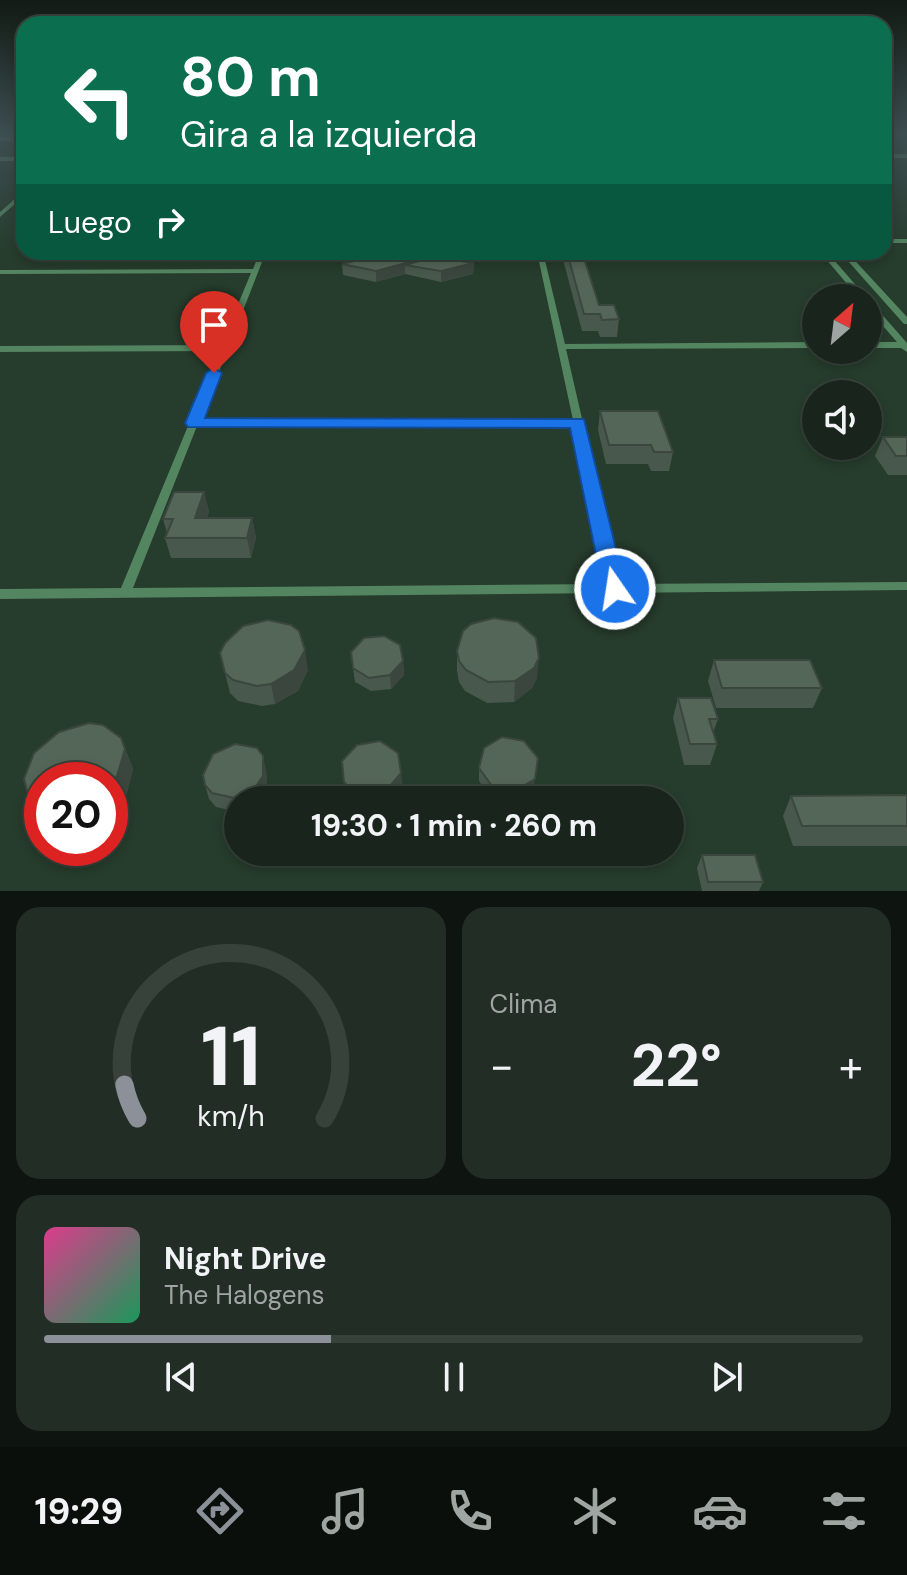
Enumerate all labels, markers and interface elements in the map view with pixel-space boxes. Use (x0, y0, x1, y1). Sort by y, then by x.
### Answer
text: 80 m (180, 40, 321, 113)
icon: left (48, 48, 152, 152)
text: Gira a la izquierda (180, 111, 477, 158)
icon: right (148, 200, 192, 244)
text: Luego (48, 203, 132, 242)
north arrow (802, 284, 882, 364)
map controls (802, 284, 882, 460)
pin (180, 291, 248, 373)
icon: arrive (192, 303, 236, 347)
button: sound (802, 380, 882, 460)
position arrow (573, 547, 657, 631)
speed limit sign: 20 (24, 762, 128, 866)
text: 19:30 · 1 min · 260 m (311, 806, 597, 845)
text: Clima (490, 987, 558, 1021)
text: 11 (200, 1002, 261, 1111)
text: 22° (631, 1026, 722, 1105)
text: − (490, 1037, 514, 1095)
text: + (839, 1037, 863, 1095)
text: km/h (197, 1098, 265, 1135)
text: Night Drive (164, 1239, 327, 1278)
text: The Halogens (164, 1278, 324, 1312)
icon: previous (159, 1355, 203, 1399)
icon: pause (432, 1355, 476, 1399)
icon: next (705, 1355, 749, 1399)
icon: directions (192, 1483, 248, 1539)
icon: music (317, 1483, 373, 1539)
icon: phone (442, 1483, 498, 1539)
icon: climate (567, 1483, 623, 1539)
icon: car (692, 1483, 748, 1539)
icon: filters (816, 1483, 872, 1539)
text: 19:29 (34, 1488, 123, 1535)

